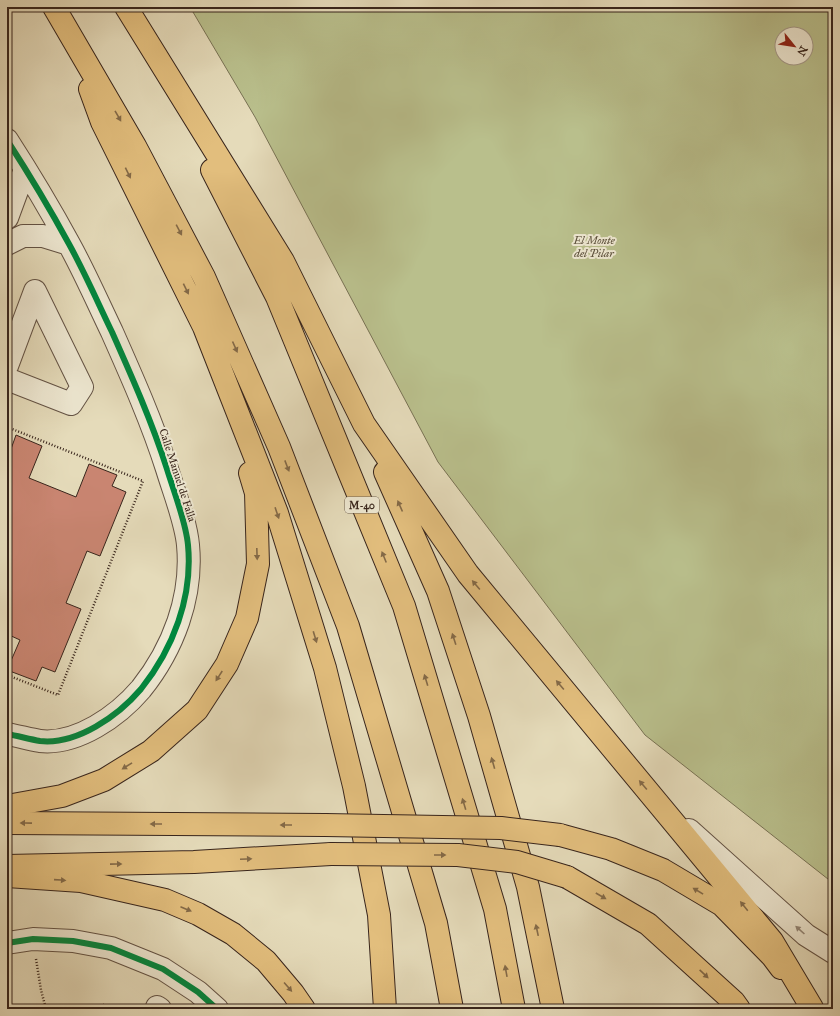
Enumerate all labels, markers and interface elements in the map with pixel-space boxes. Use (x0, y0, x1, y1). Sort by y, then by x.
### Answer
north arrow (774, 26, 814, 66)
text: N (794, 43, 810, 59)
one-way arrow (114, 110, 121, 121)
one-way arrow (124, 167, 131, 178)
one-way arrow (176, 224, 182, 236)
park label: El Monte del Pilar (572, 234, 616, 260)
one-way arrow (182, 283, 189, 295)
one-way arrow (232, 342, 238, 353)
street label: Calle Manuel de Falla (156, 427, 199, 524)
one-way arrow (284, 461, 290, 473)
road number: M-40 (345, 497, 379, 513)
one-way arrow (397, 500, 403, 512)
one-way arrow (274, 507, 280, 519)
one-way arrow (254, 548, 261, 560)
one-way arrow (380, 551, 386, 563)
one-way arrow (472, 580, 481, 590)
one-way arrow (312, 631, 318, 643)
one-way arrow (450, 633, 456, 645)
one-way arrow (215, 671, 223, 681)
one-way arrow (423, 674, 429, 686)
one-way arrow (555, 679, 564, 690)
one-way arrow (490, 757, 496, 769)
one-way arrow (121, 762, 133, 769)
one-way arrow (638, 779, 647, 790)
one-way arrow (461, 798, 467, 810)
one-way arrow (19, 820, 32, 826)
one-way arrow (149, 821, 162, 827)
one-way arrow (279, 822, 292, 828)
one-way arrow (434, 852, 447, 858)
one-way arrow (240, 855, 252, 862)
one-way arrow (110, 860, 122, 867)
one-way arrow (54, 876, 66, 883)
one-way arrow (693, 887, 703, 895)
one-way arrow (595, 893, 607, 900)
one-way arrow (739, 901, 748, 912)
one-way arrow (180, 905, 192, 912)
one-way arrow (533, 924, 539, 936)
one-way arrow (795, 926, 806, 935)
one-way arrow (503, 965, 509, 977)
one-way arrow (699, 970, 709, 979)
one-way arrow (284, 981, 293, 992)

